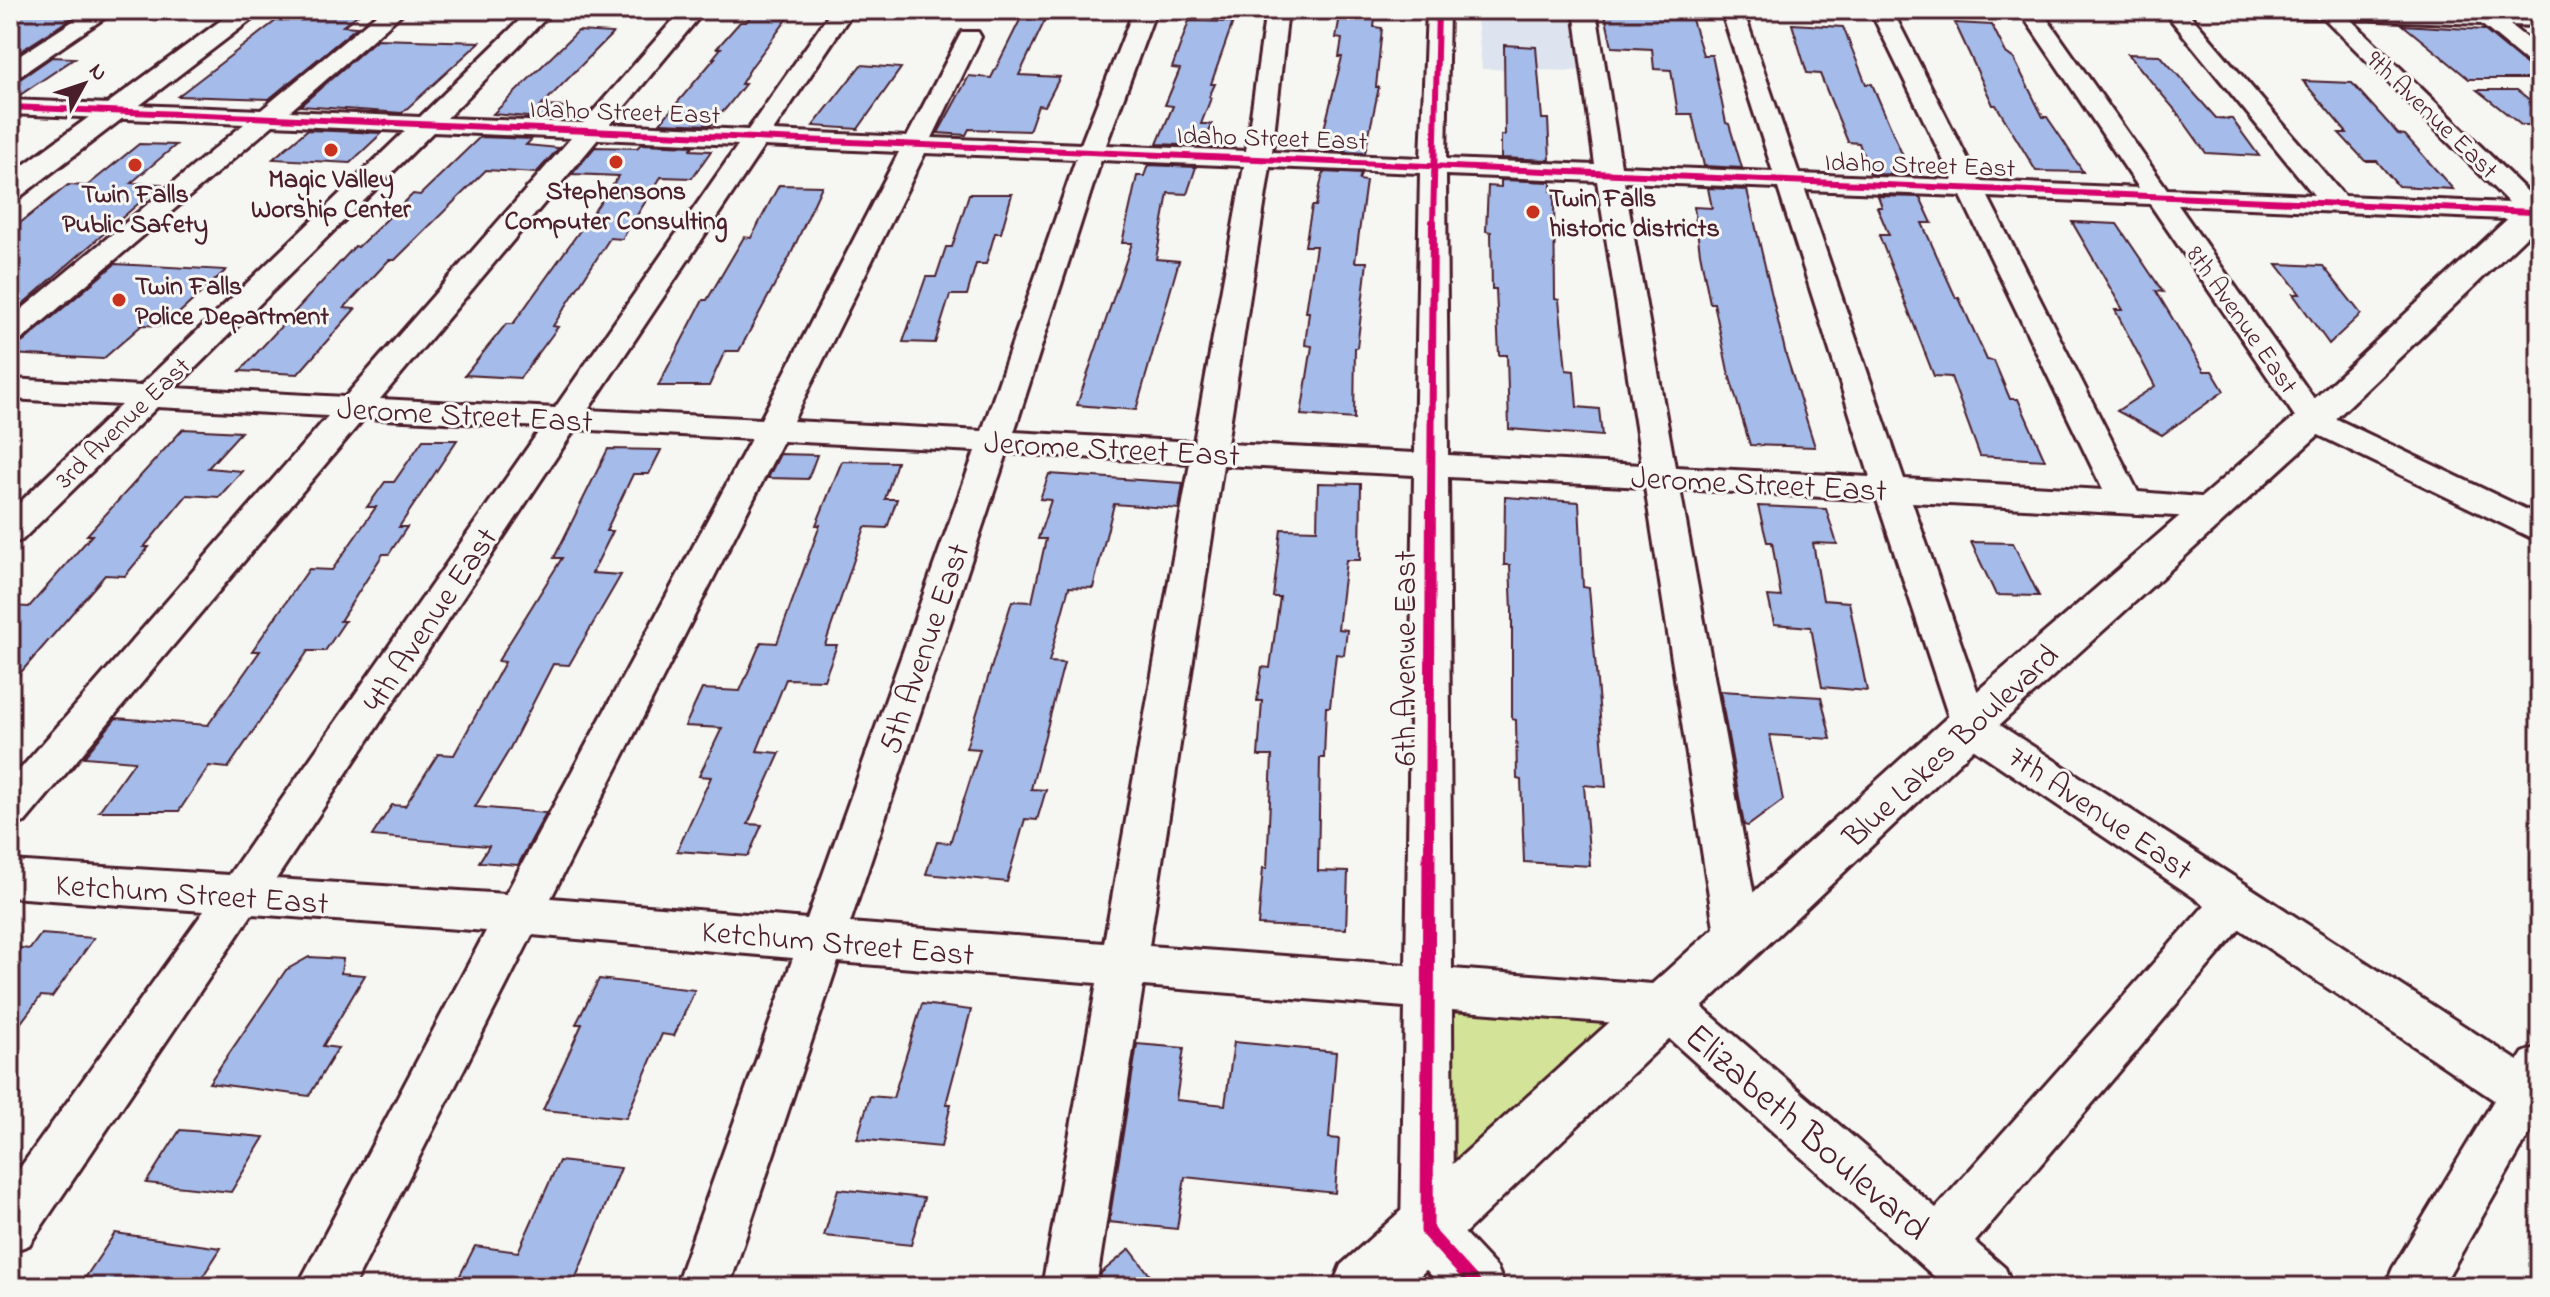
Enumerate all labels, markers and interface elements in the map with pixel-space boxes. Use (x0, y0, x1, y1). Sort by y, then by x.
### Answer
street label: 9th Avenue East (2356, 43, 2506, 190)
north arrow (44, 44, 124, 124)
text: N (80, 57, 114, 89)
street label: Idaho Street East (529, 92, 721, 136)
street label: Idaho Street East (1176, 118, 1368, 162)
marker: Magic Valley Worship Center (322, 141, 340, 159)
street label: Idaho Street East (1824, 145, 2016, 189)
marker: Stephensons Computer Consulting (607, 153, 625, 171)
marker: Twin Falls Public Safety (126, 156, 144, 174)
place label: Magic Valley Worship Center (251, 162, 412, 230)
place label: Stephensons Computer Consulting (505, 174, 728, 243)
place label: Twin Falls Public Safety (62, 177, 208, 245)
place label: Twin Falls historic districts (1549, 181, 1720, 249)
marker: Twin Falls historic districts (1524, 203, 1542, 221)
street label: 8th Avenue East (2175, 239, 2306, 403)
place label: Twin Falls Police Department (135, 269, 329, 337)
marker: Twin Falls Police Department (110, 291, 128, 309)
street label: 3rd Avenue East (48, 349, 201, 499)
street label: Jerome Street East (336, 387, 594, 448)
street label: Jerome Street East (983, 421, 1241, 482)
street label: Jerome Street East (1630, 456, 1888, 517)
street label: 4th Avenue East (352, 519, 512, 723)
street label: 5th Avenue East (868, 537, 984, 761)
street label: 6th Avenue East (1384, 550, 1431, 766)
street label: Blue Lakes Boulevard (1833, 635, 2071, 861)
street label: 7th Avenue East (1997, 735, 2201, 895)
street label: Ketchum Street East (54, 864, 330, 929)
street label: Ketchum Street East (699, 910, 976, 981)
street label: Elizabeth Boulevard (1670, 1012, 1940, 1256)

